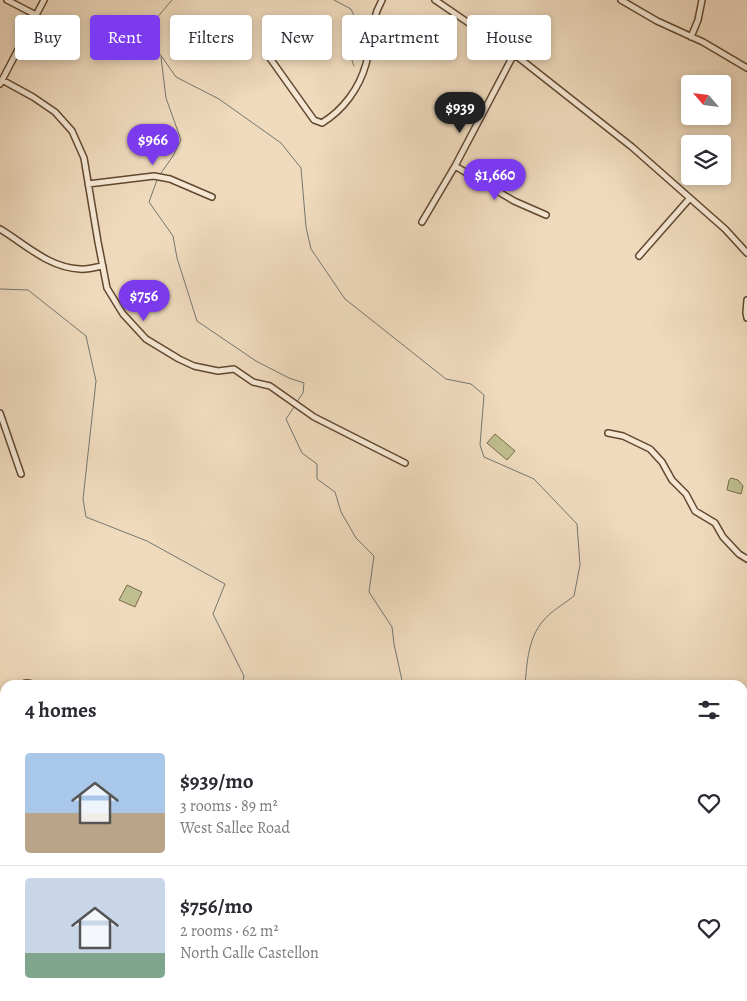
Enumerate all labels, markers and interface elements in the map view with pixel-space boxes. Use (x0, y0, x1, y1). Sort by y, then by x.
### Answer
chip: Buy (15, 15, 80, 60)
chip: Rent (90, 15, 160, 60)
chip: Filters (170, 15, 252, 60)
chip: New (262, 15, 332, 60)
chip: Apartment (342, 15, 457, 60)
chip: House (467, 15, 551, 60)
north arrow (681, 75, 731, 125)
map controls (681, 75, 731, 185)
pin: $939 (430, 92, 490, 134)
text: $939 (445, 97, 475, 119)
pin: $966 (123, 124, 183, 166)
text: $966 (138, 129, 168, 151)
button: layers (681, 135, 731, 185)
pin: $1,660 (454, 158, 536, 201)
text: $1,660 (475, 164, 515, 186)
pin: $756 (114, 280, 174, 322)
text: $756 (130, 285, 158, 307)
text: 4 homes (25, 696, 97, 724)
icon: filters (695, 696, 723, 724)
text: $939/mo (180, 767, 254, 795)
icon: home (65, 773, 125, 833)
icon: heart (695, 789, 723, 817)
text: 3 rooms · 89 m² (180, 795, 278, 817)
text: West Sallee Road (180, 817, 290, 839)
text: $756/mo (180, 892, 253, 920)
icon: home (65, 898, 125, 958)
icon: heart (695, 914, 723, 942)
text: 2 rooms · 62 m² (180, 920, 279, 942)
text: North Calle Castellon (180, 942, 319, 964)

